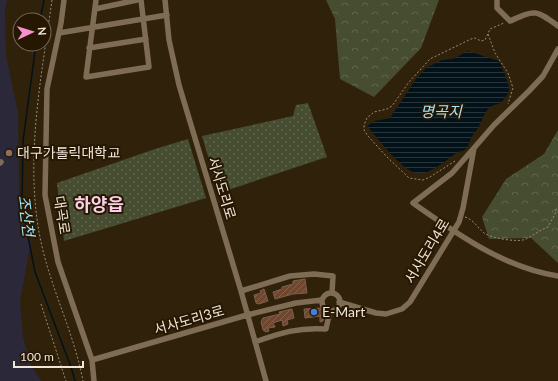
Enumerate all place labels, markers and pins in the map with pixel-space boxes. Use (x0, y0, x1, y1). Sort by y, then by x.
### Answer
place label: 대구가톨릭대학교 (17, 144, 120, 161)
marker: 대구가톨릭대학교 (4, 148, 14, 158)
place label: E-Mart (322, 303, 365, 320)
marker: E-Mart (309, 307, 319, 317)

